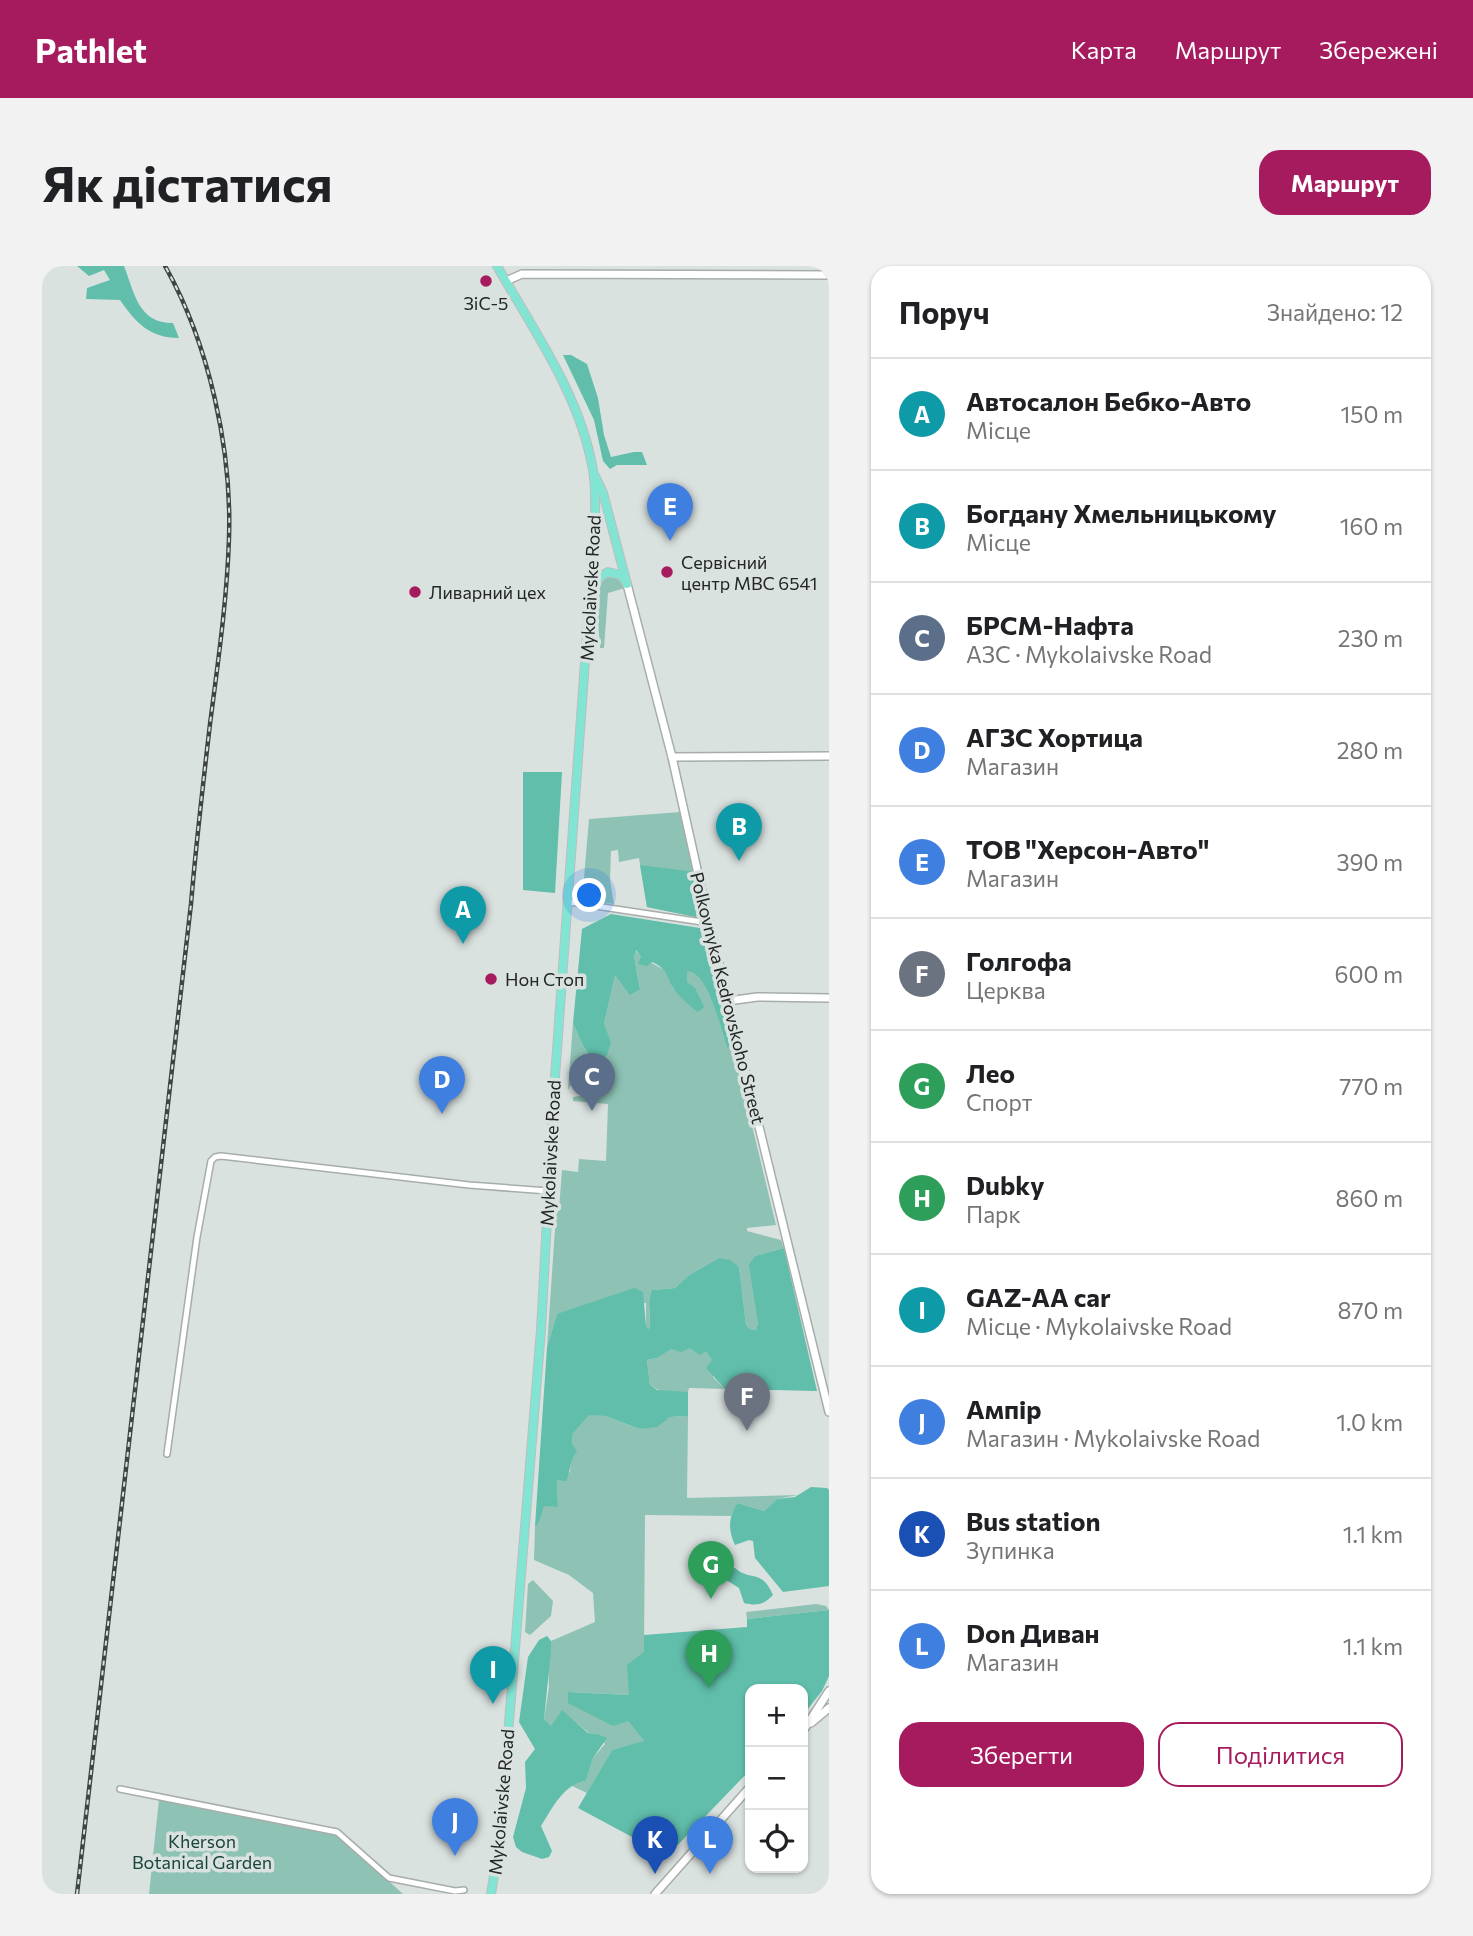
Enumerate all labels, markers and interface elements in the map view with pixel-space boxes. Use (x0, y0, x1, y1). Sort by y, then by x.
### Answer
text: Pathlet (35, 29, 147, 70)
text: Карта (1071, 35, 1137, 64)
text: Маршрут (1175, 35, 1281, 64)
text: Збережені (1319, 35, 1438, 64)
button: Маршрут (1259, 150, 1431, 215)
text: Як дістатися (42, 152, 333, 212)
marker: ЗіС-5 (478, 273, 494, 289)
place label: ЗіС-5 (464, 292, 508, 314)
text: Поруч (899, 293, 990, 330)
text: Знайдено: 12 (1267, 298, 1403, 326)
text: Автосалон Бебко-Авто (966, 385, 1251, 416)
text: A (914, 400, 930, 428)
text: 150 m (1340, 400, 1403, 428)
text: Місце (966, 416, 1031, 444)
pin: E (647, 483, 693, 541)
text: Богдану Хмельницькому (966, 497, 1277, 528)
text: B (914, 512, 930, 540)
text: 160 m (1340, 512, 1403, 540)
street label: Mykolaivske Road (575, 514, 605, 662)
text: Місце (966, 528, 1031, 556)
place label: Сервісний центр МВС 6541 (681, 551, 818, 594)
marker: Сервісний центр МВС 6541 (659, 564, 675, 580)
place label: Ливарний цех (429, 581, 547, 603)
marker: Ливарний цех (407, 584, 423, 600)
text: БРСМ-Нафта (966, 609, 1134, 640)
text: C (914, 624, 930, 652)
text: 230 m (1338, 624, 1403, 652)
text: АЗС · Mykolaivske Road (966, 640, 1212, 668)
text: АГЗС Хортица (966, 721, 1143, 752)
text: D (914, 736, 930, 764)
text: 280 m (1337, 736, 1403, 764)
text: Магазин (966, 752, 1059, 780)
pin: B (716, 803, 762, 861)
text: ТОВ "Херсон-Авто" (966, 833, 1209, 864)
text: E (915, 848, 929, 876)
text: 390 m (1336, 848, 1403, 876)
text: Магазин (966, 864, 1059, 892)
street label: Polkovnyka Kedrovskoho Street (686, 870, 770, 1126)
your location (572, 878, 606, 912)
pin: A (440, 886, 486, 944)
text: Голгофа (966, 945, 1072, 976)
text: F (915, 960, 929, 988)
text: 600 m (1335, 960, 1403, 988)
place label: Нон Стоп (505, 968, 584, 990)
marker: Нон Стоп (483, 971, 499, 987)
text: Церква (966, 976, 1046, 1004)
pin: C (569, 1053, 615, 1111)
pin: D (419, 1056, 465, 1114)
text: Лео (966, 1057, 1015, 1088)
text: G (914, 1072, 930, 1100)
text: 770 m (1339, 1072, 1403, 1100)
street label: Mykolaivske Road (535, 1079, 565, 1227)
text: Спорт (966, 1088, 1033, 1116)
text: Dubky (966, 1169, 1045, 1200)
text: H (913, 1184, 931, 1212)
text: 860 m (1336, 1184, 1403, 1212)
text: Парк (966, 1200, 1021, 1228)
text: GAZ-AA car (966, 1281, 1111, 1312)
text: I (918, 1296, 926, 1324)
text: 870 m (1338, 1296, 1403, 1324)
text: Місце · Mykolaivske Road (966, 1312, 1232, 1340)
pin: F (724, 1373, 770, 1431)
text: Ампір (966, 1393, 1042, 1424)
text: J (918, 1408, 926, 1436)
text: 1.0 km (1336, 1408, 1403, 1436)
text: Магазин · Mykolaivske Road (966, 1424, 1260, 1452)
text: Bus station (966, 1505, 1101, 1536)
text: K (914, 1520, 930, 1548)
text: 1.1 km (1343, 1520, 1403, 1548)
text: Зупинка (966, 1536, 1055, 1564)
pin: G (688, 1541, 734, 1599)
text: Don Диван (966, 1617, 1100, 1648)
pin: H (686, 1630, 732, 1688)
text: L (915, 1632, 929, 1660)
text: 1.1 km (1343, 1632, 1403, 1660)
pin: I (470, 1646, 516, 1704)
text: Магазин (966, 1648, 1059, 1676)
map controls (745, 1684, 808, 1873)
button: + (745, 1684, 808, 1747)
button: Зберегти (899, 1722, 1144, 1787)
button: Поділитися (1158, 1722, 1403, 1787)
street label: Mykolaivske Road (484, 1728, 518, 1876)
button: − (745, 1747, 808, 1810)
pin: J (432, 1798, 478, 1856)
button: locate (745, 1810, 808, 1873)
pin: K (632, 1816, 678, 1874)
pin: L (687, 1816, 733, 1874)
park label: Kherson Botanical Garden (132, 1830, 272, 1873)

